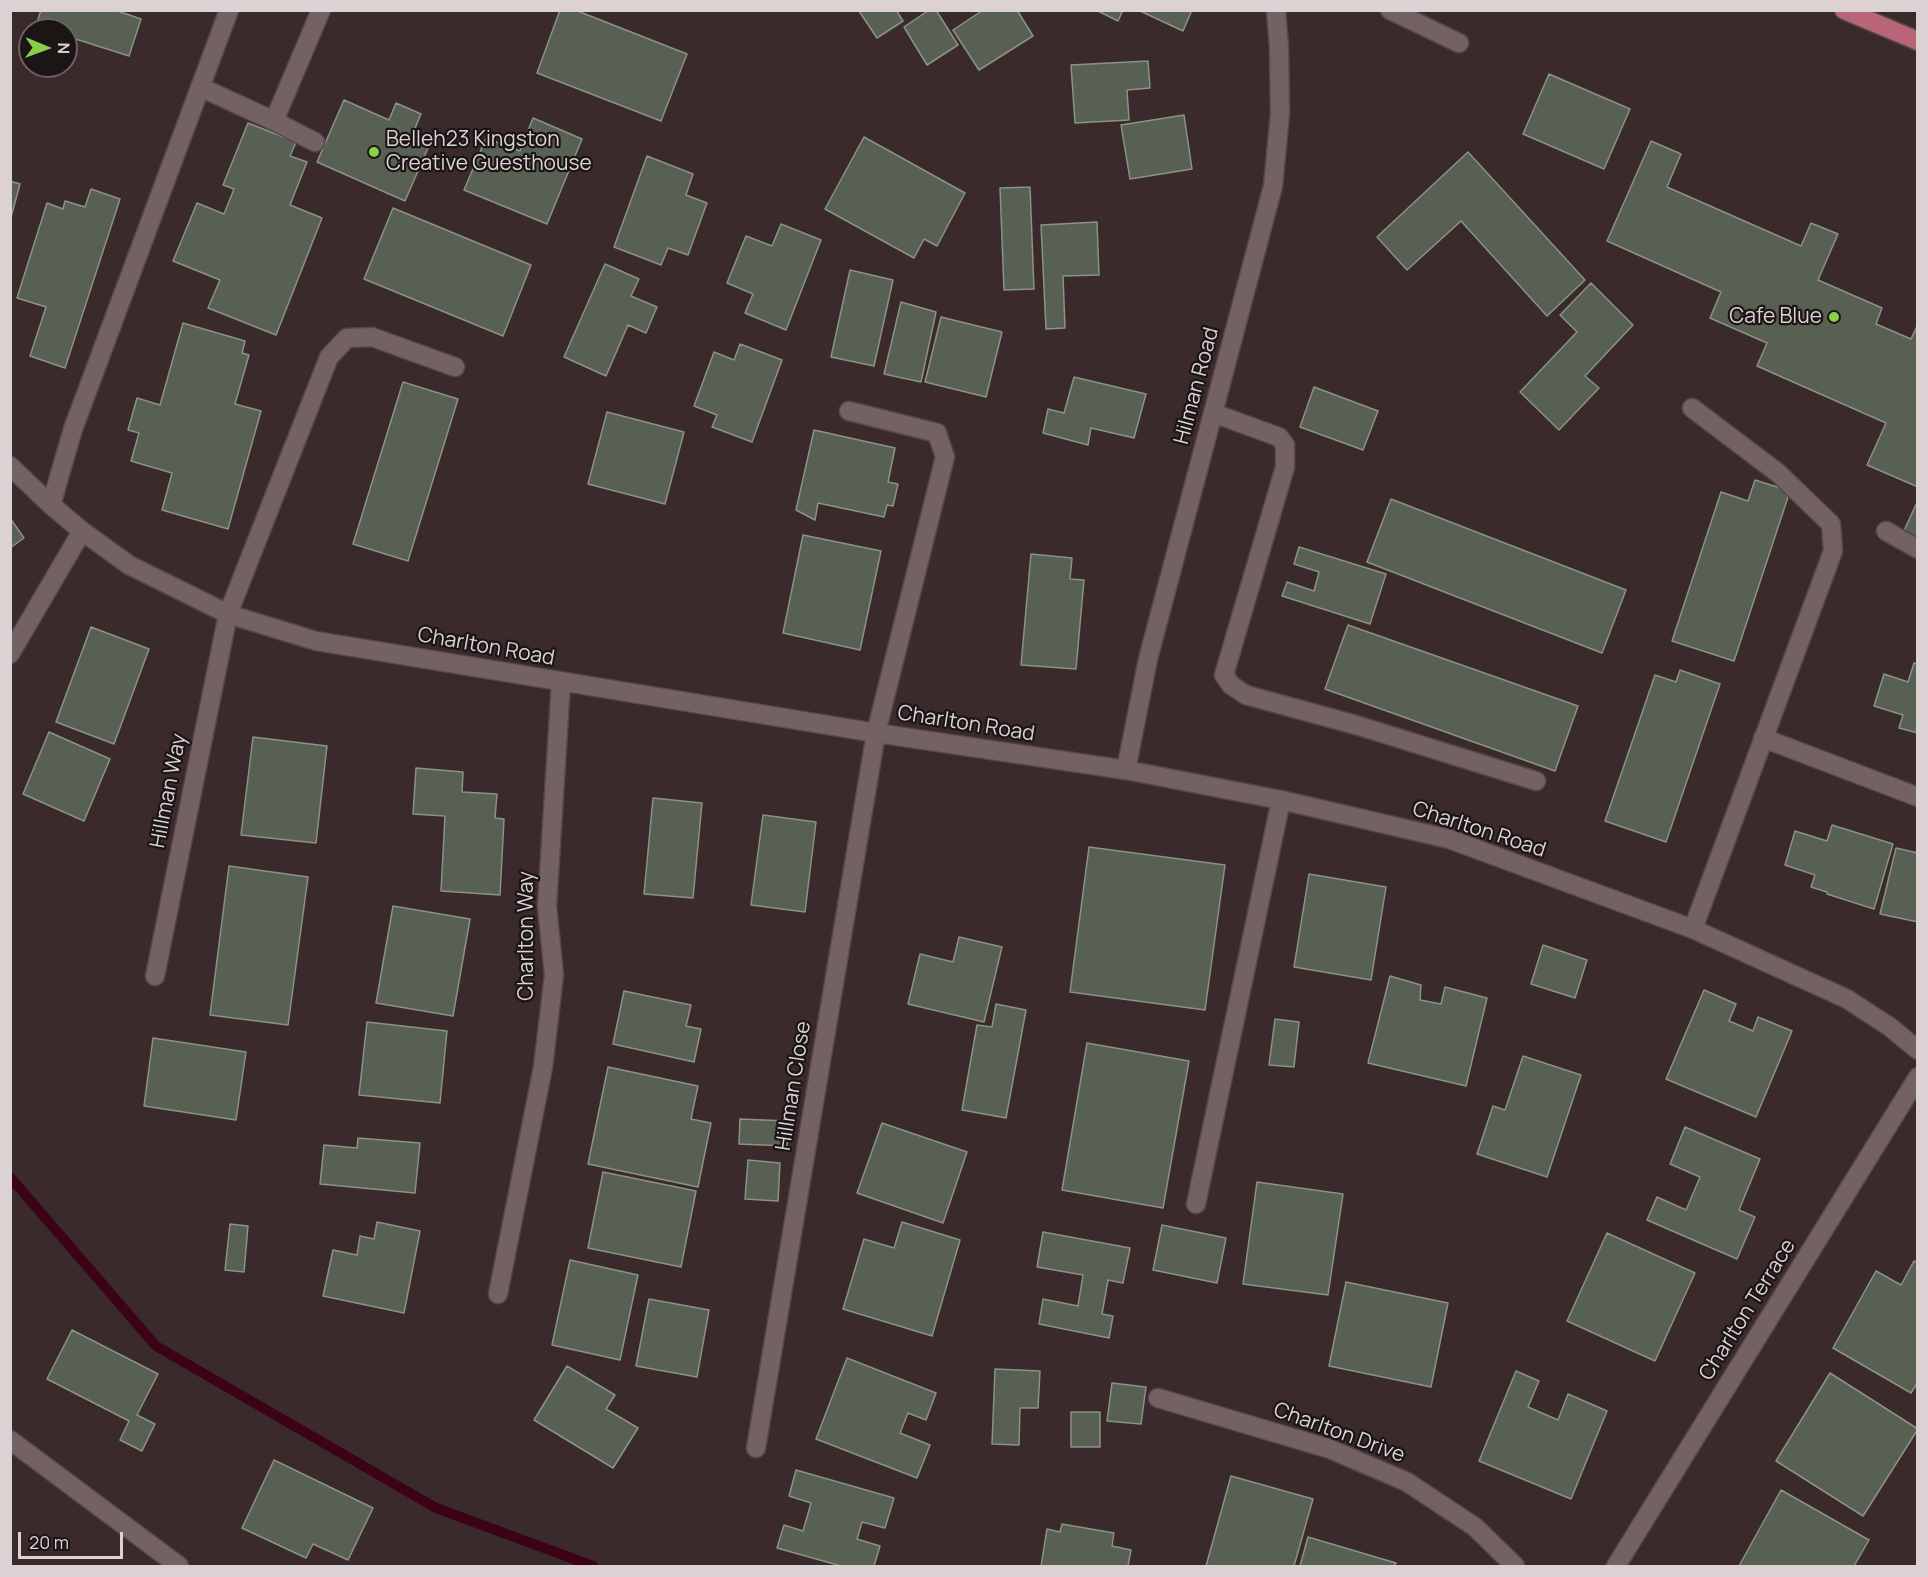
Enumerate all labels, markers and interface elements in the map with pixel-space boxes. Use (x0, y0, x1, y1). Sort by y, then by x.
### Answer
north arrow (18, 18, 78, 78)
text: N (53, 42, 75, 54)
place label: Belleh23 Kingston Creative Guesthouse (386, 127, 592, 177)
marker: Belleh23 Kingston Creative Guesthouse (367, 145, 381, 159)
place label: Cafe Blue (1729, 304, 1822, 330)
marker: Cafe Blue (1827, 310, 1841, 324)
street label: Hilman Road (1169, 325, 1225, 447)
street label: Charlton Road (416, 623, 556, 671)
street label: Charlton Road (896, 701, 1036, 747)
street label: Hillman Way (146, 732, 192, 850)
street label: Charlton Road (1409, 797, 1549, 863)
street label: Charlton Way (514, 871, 540, 1001)
street label: Hillman Close (771, 1019, 817, 1153)
street label: Charlton Terrace (1694, 1235, 1802, 1385)
street label: Charlton Drive (1270, 1398, 1408, 1468)
scale bar (21, 1520, 126, 1558)
text: 20 m (29, 1530, 69, 1554)

